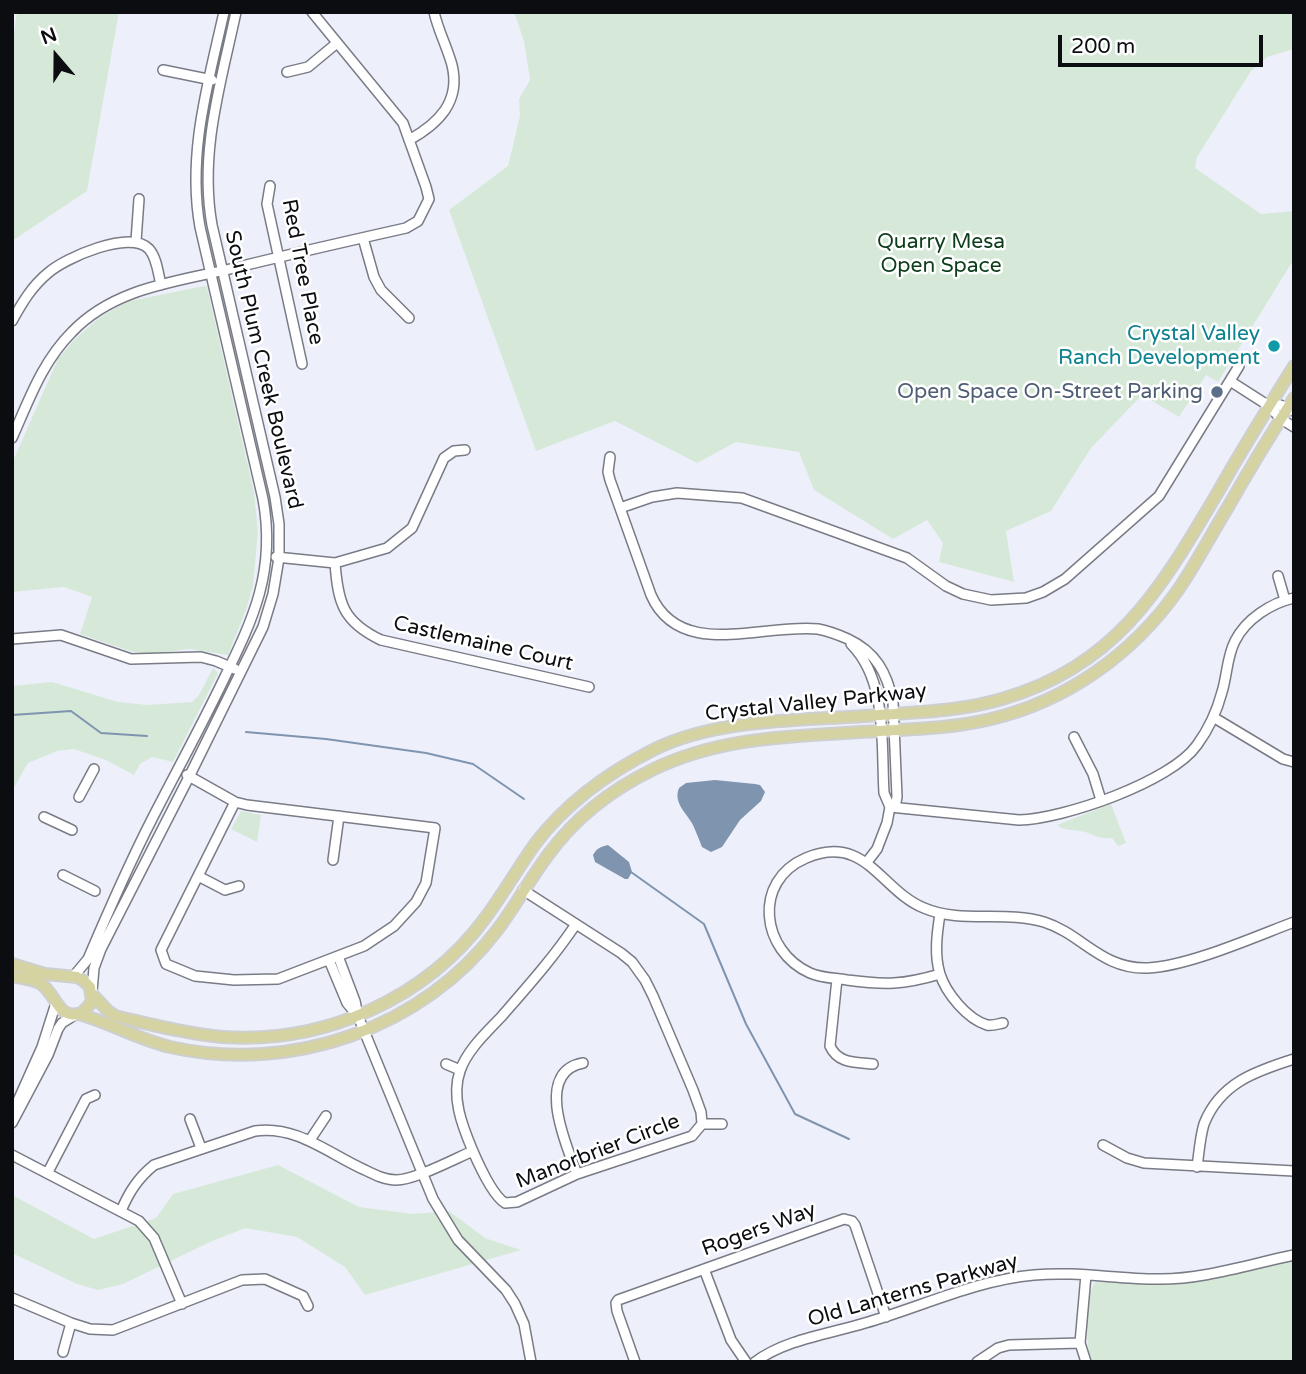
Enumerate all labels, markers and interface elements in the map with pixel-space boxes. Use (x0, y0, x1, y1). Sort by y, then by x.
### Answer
north arrow (21, 21, 91, 91)
scale bar (1061, 21, 1266, 65)
text: N (38, 23, 60, 49)
text: 200 m (1071, 34, 1135, 59)
street label: Red Tree Place (276, 197, 328, 347)
street label: South Plum Creek Boulevard (219, 228, 307, 512)
park label: Quarry Mesa Open Space (877, 229, 1005, 279)
place label: Crystal Valley Ranch Development (1058, 321, 1260, 371)
marker: Crystal Valley Ranch Development (1266, 338, 1282, 354)
place label: Open Space On-Street Parking (897, 379, 1203, 405)
marker: Open Space On-Street Parking (1209, 384, 1225, 400)
street label: Castlemaine Court (391, 611, 575, 677)
street label: Crystal Valley Parkway (704, 679, 928, 727)
street label: Manorbrier Circle (513, 1109, 683, 1195)
street label: Rogers Way (698, 1198, 820, 1262)
street label: Old Lanterns Parkway (805, 1249, 1021, 1333)

